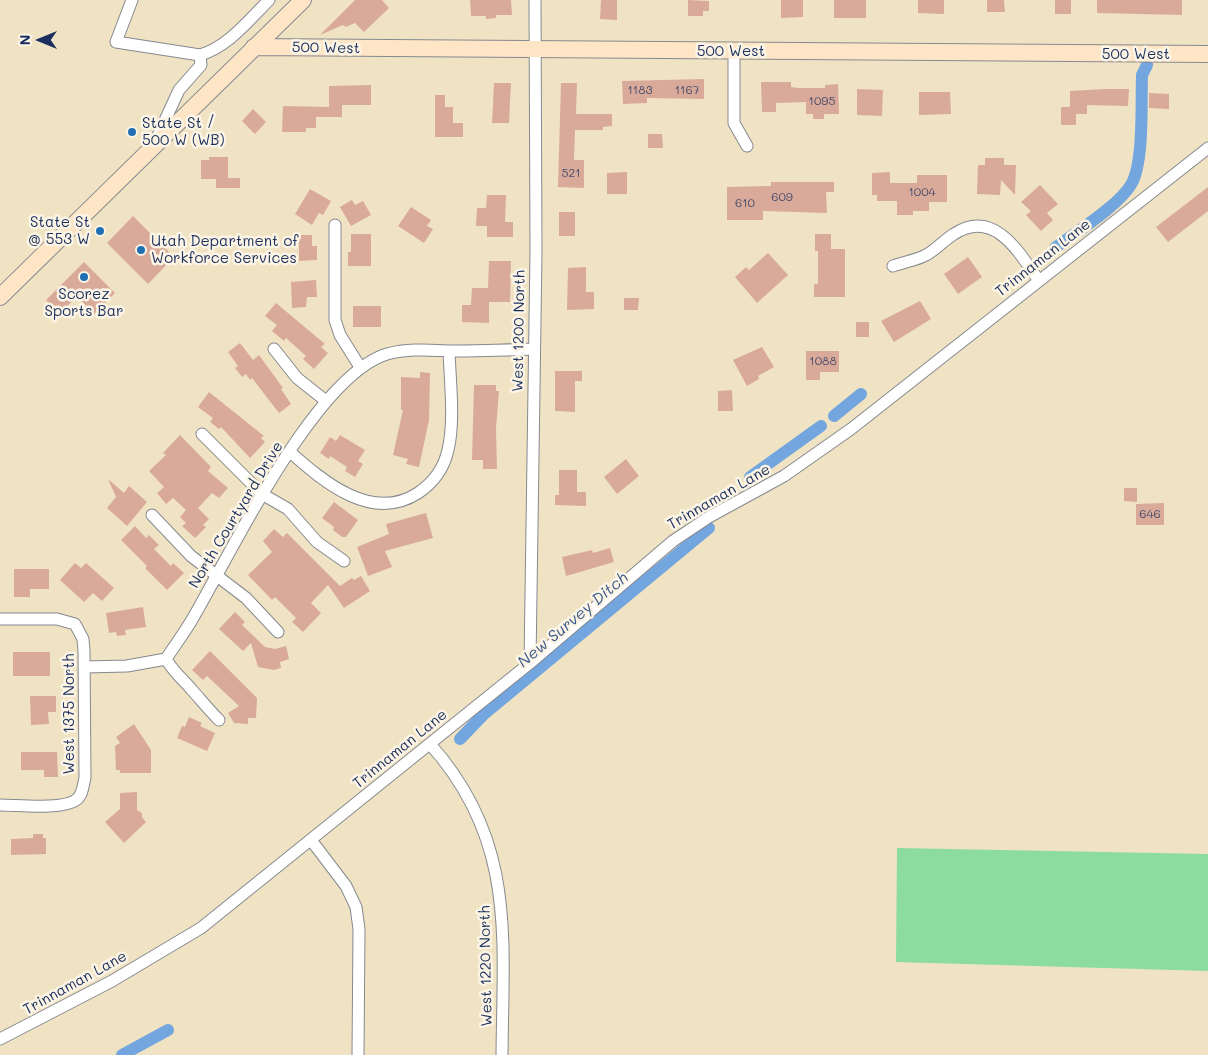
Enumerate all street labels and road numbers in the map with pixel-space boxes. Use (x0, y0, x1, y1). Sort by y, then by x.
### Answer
street label: 500 West (292, 38, 360, 58)
street label: 500 West (697, 42, 765, 60)
street label: 500 West (1102, 45, 1170, 63)
street label: Trinnaman Lane (992, 215, 1094, 301)
street label: West 1200 North (509, 270, 529, 392)
street label: North Courtyard Drive (185, 438, 287, 592)
street label: Trinnaman Lane (664, 460, 774, 534)
street label: West 1375 North (60, 653, 78, 775)
street label: Trinnaman Lane (349, 706, 451, 792)
street label: West 1220 North (476, 905, 496, 1027)
street label: Trinnaman Lane (20, 947, 130, 1019)

